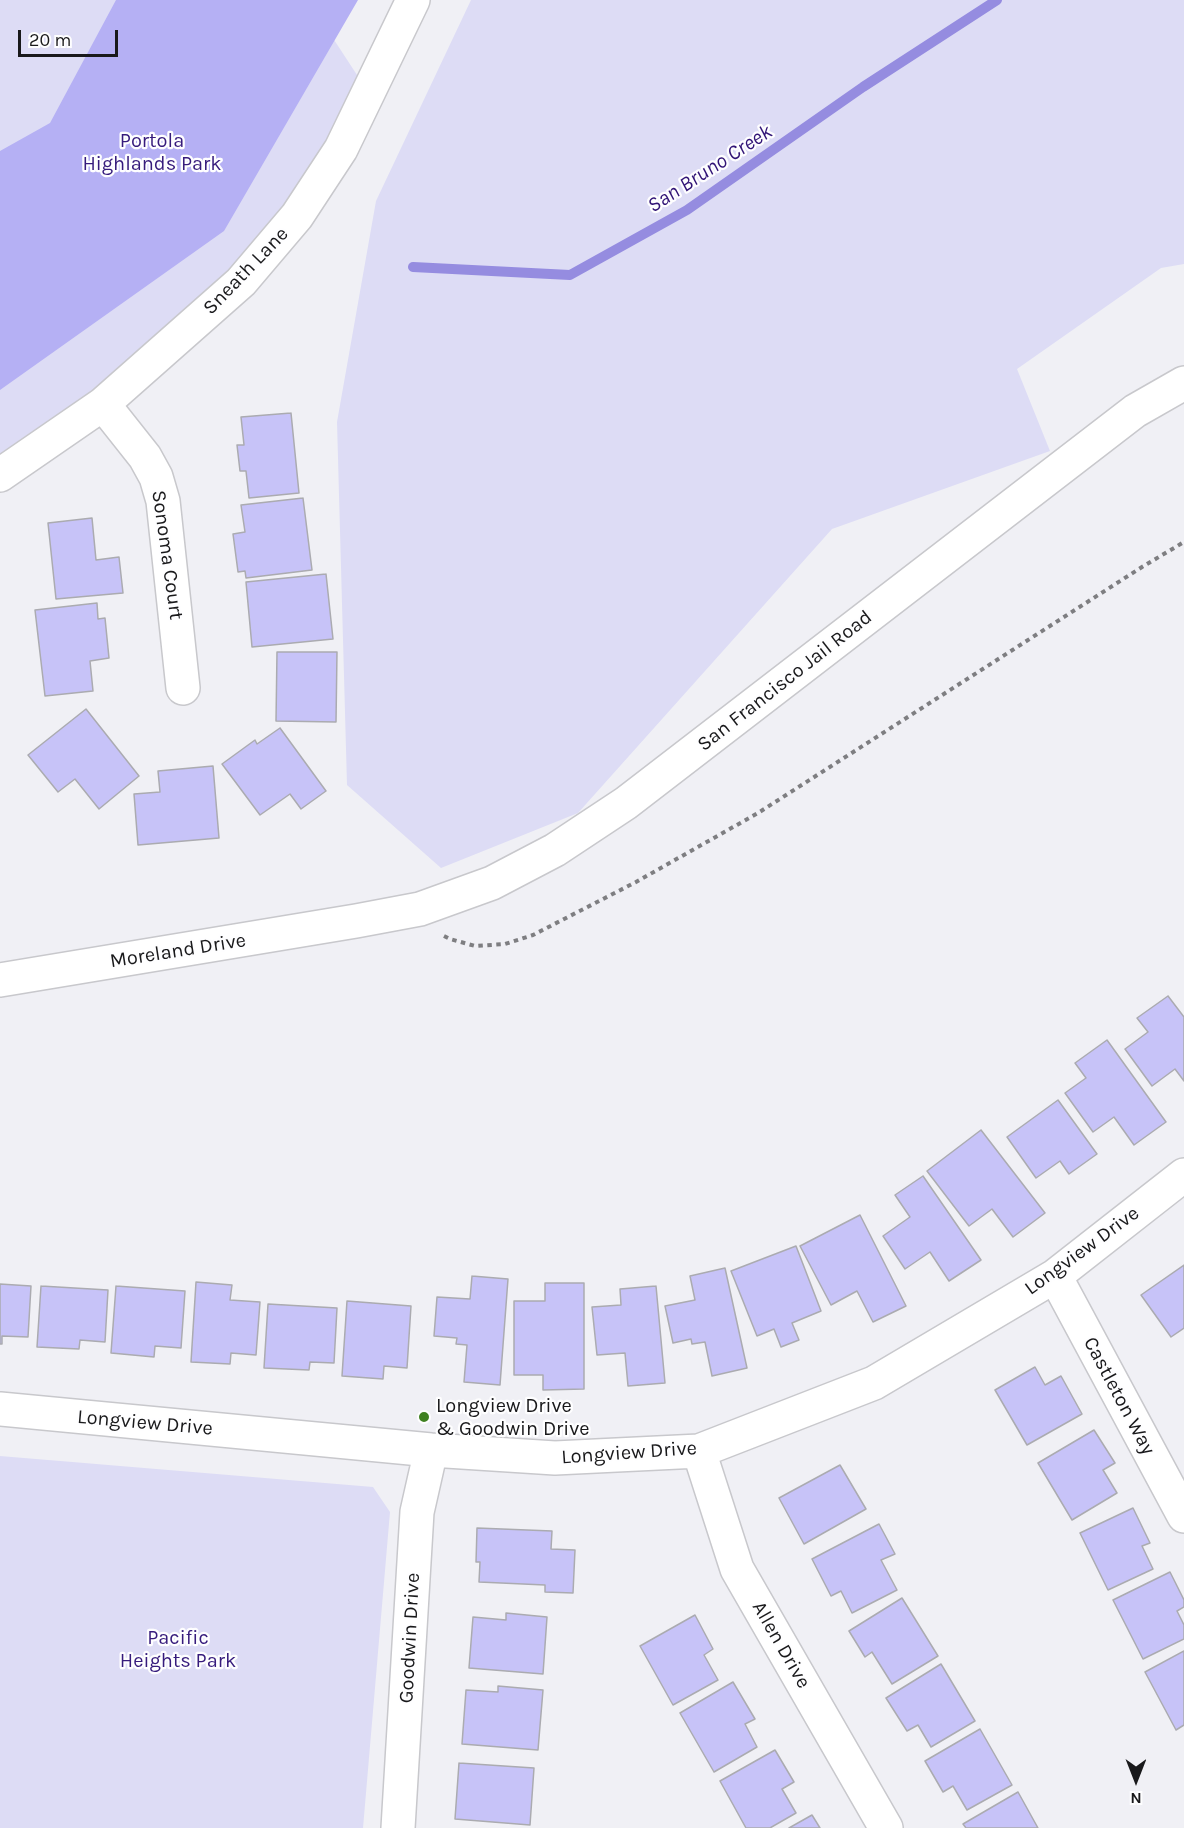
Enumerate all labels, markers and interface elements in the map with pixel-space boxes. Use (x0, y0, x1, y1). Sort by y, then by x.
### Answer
scale bar (21, 18, 122, 56)
text: 20 m (29, 29, 71, 51)
water label: San Bruno Creek (643, 119, 777, 219)
park label: Portola Highlands Park (82, 129, 222, 176)
street label: Sneath Lane (198, 222, 294, 320)
street label: Sonoma Court (146, 489, 188, 621)
street label: San Francisco Jail Road (693, 605, 877, 757)
street label: Moreland Drive (108, 928, 248, 974)
street label: Longview Drive (1020, 1201, 1144, 1301)
street label: Castleton Way (1078, 1333, 1160, 1459)
place label: Longview Drive & Goodwin Drive (436, 1394, 590, 1441)
street label: Longview Drive (76, 1405, 214, 1441)
marker: Longview Drive & Goodwin Drive (417, 1410, 431, 1424)
street label: Longview Drive (560, 1436, 698, 1470)
street label: Goodwin Drive (395, 1572, 425, 1704)
street label: Allen Drive (746, 1597, 816, 1693)
park label: Pacific Heights Park (120, 1626, 236, 1673)
north arrow (1106, 1750, 1166, 1810)
text: N (1130, 1789, 1142, 1808)

